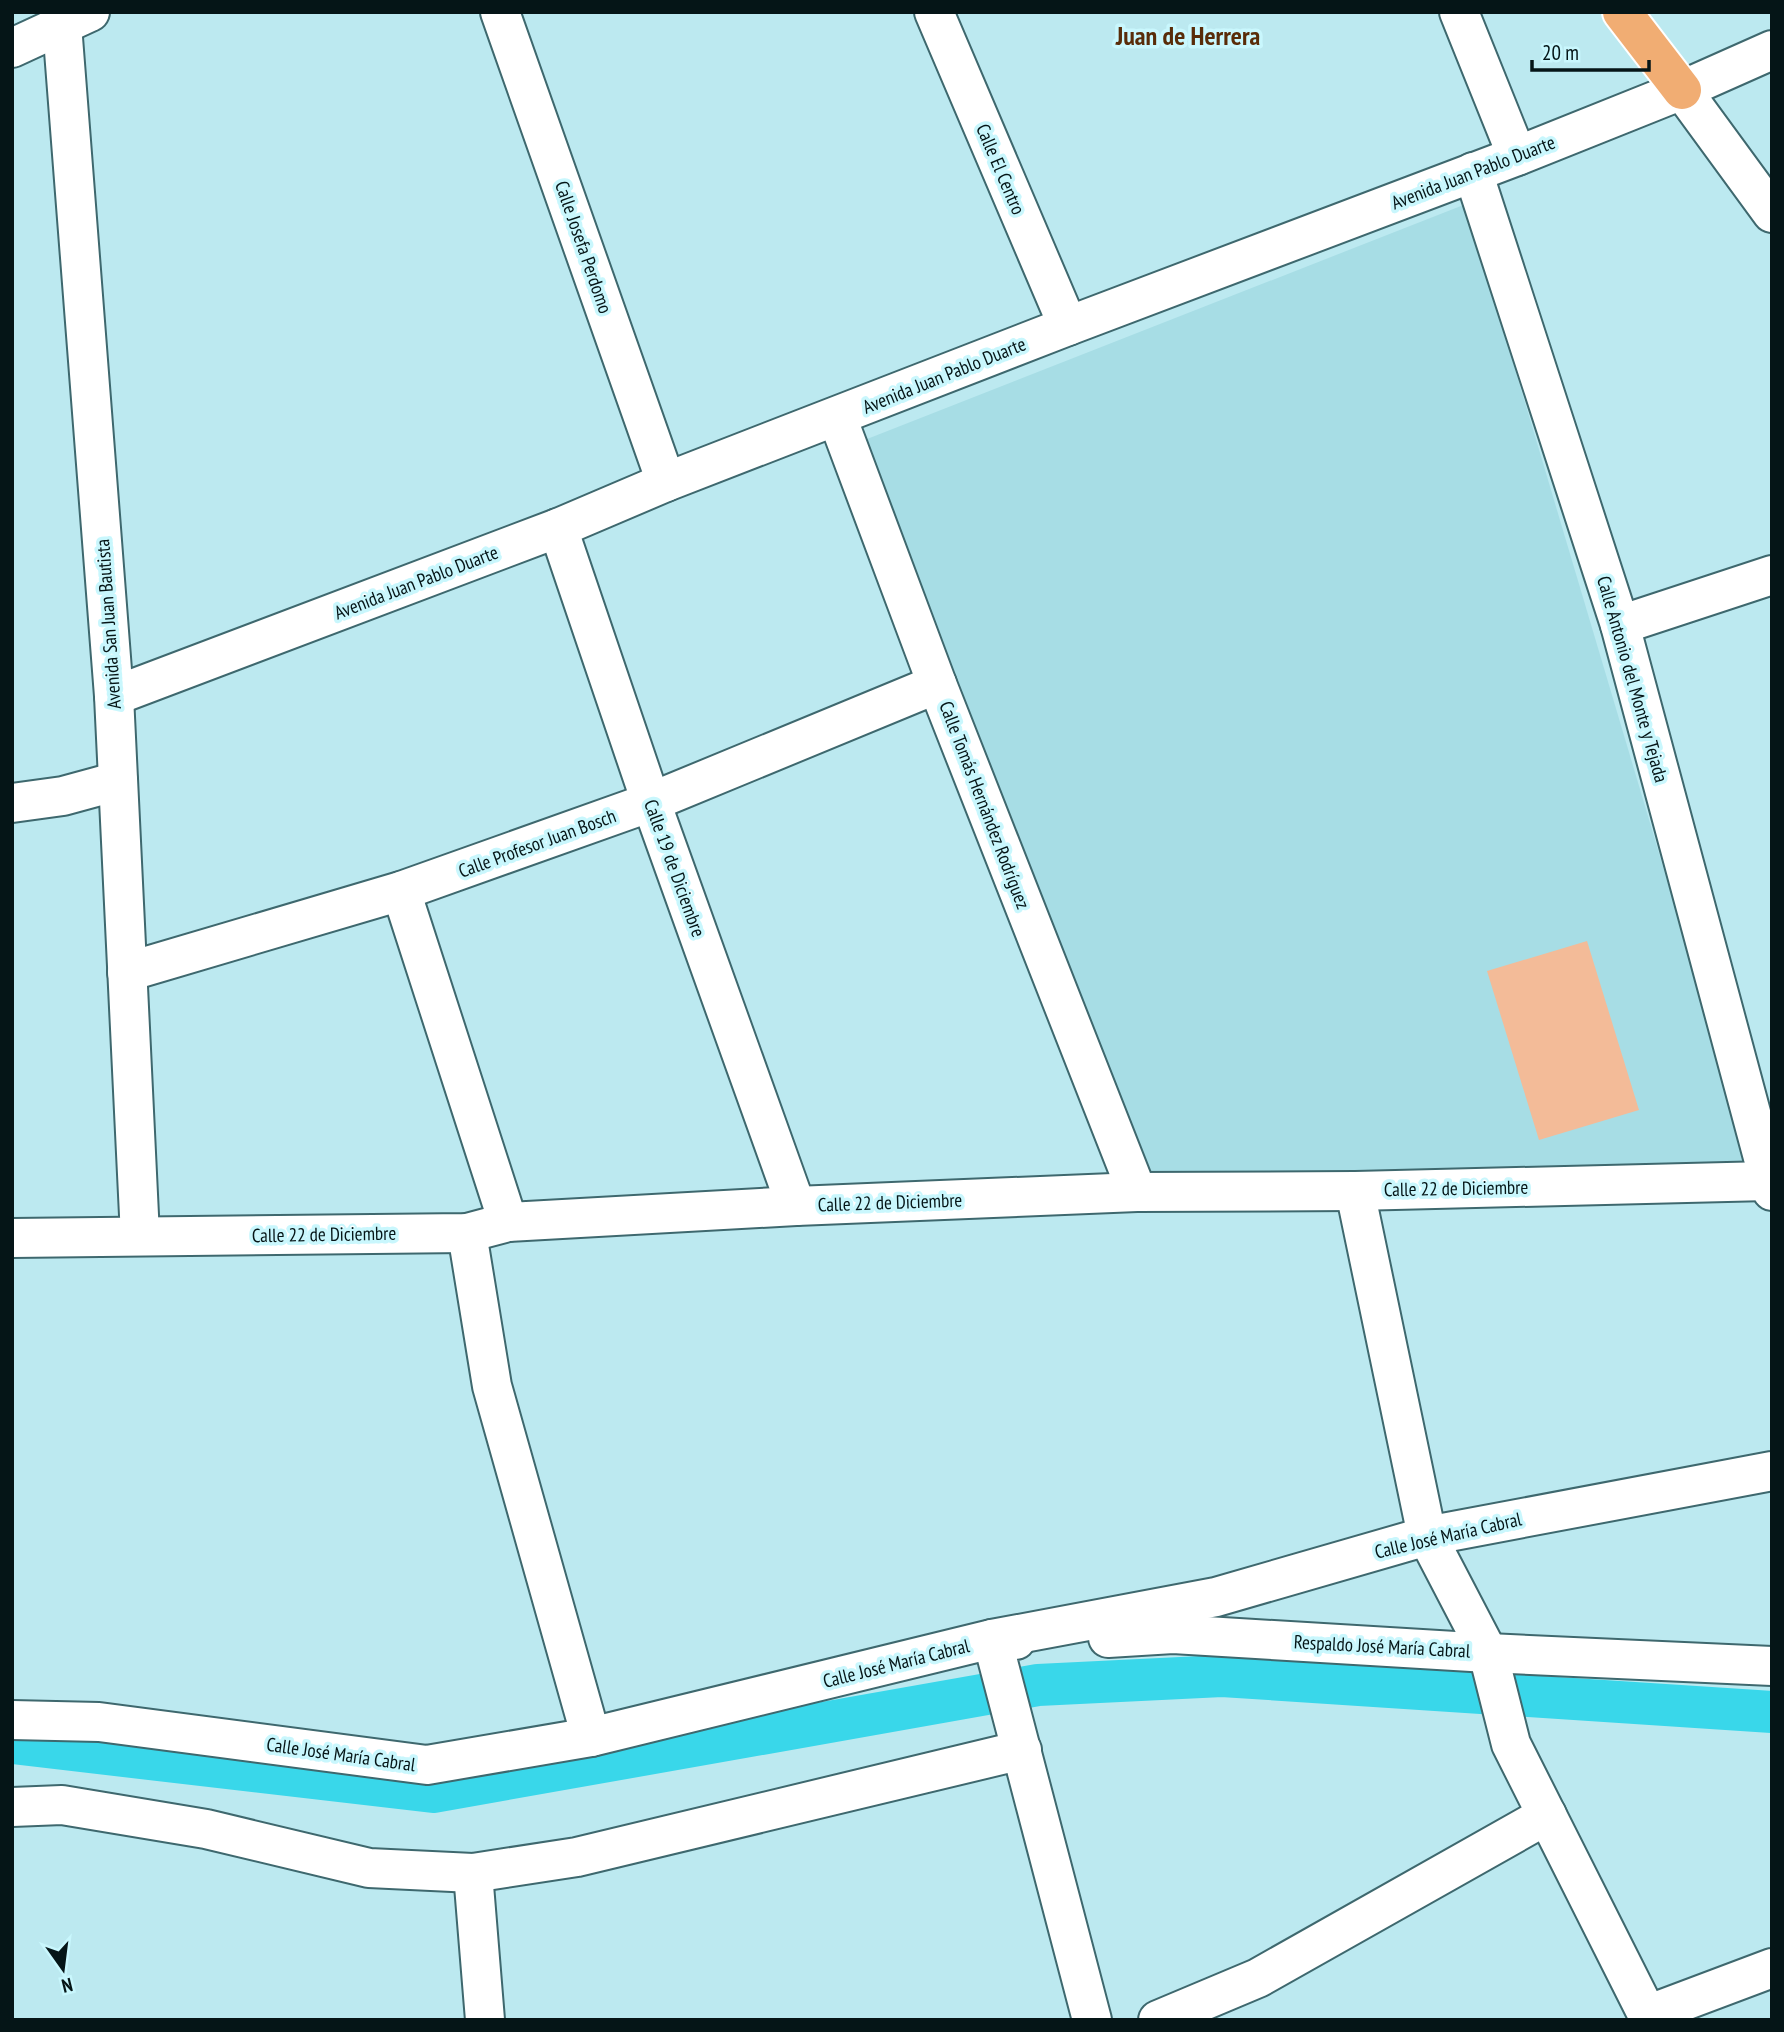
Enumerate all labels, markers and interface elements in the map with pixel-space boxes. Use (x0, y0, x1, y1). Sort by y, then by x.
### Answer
district label: Juan de Herrera (1115, 19, 1260, 52)
scale bar (1532, 28, 1649, 72)
text: 20 m (1542, 39, 1579, 66)
street label: Calle El Centro (971, 120, 1031, 218)
street label: Avenida Juan Pablo Duarte (1388, 130, 1559, 214)
street label: Calle Josefa Perdomo (550, 178, 618, 316)
street label: Avenida Juan Pablo Duarte (859, 331, 1029, 419)
street label: Avenida San Juan Bautista (90, 538, 126, 710)
street label: Avenida Juan Pablo Duarte (331, 540, 502, 624)
street label: Calle Antonio del Monte y Tejada (1592, 573, 1674, 785)
street label: Calle Tomás Hernández Rodríguez (934, 698, 1036, 912)
street label: Calle 19 de Diciembre (639, 796, 711, 940)
street label: Calle Profesor Juan Bosch (455, 803, 619, 883)
street label: Calle 22 de Diciembre (1384, 1175, 1529, 1201)
street label: Calle 22 de Diciembre (817, 1187, 963, 1217)
street label: Calle 22 de Diciembre (252, 1221, 397, 1247)
street label: Calle José María Cabral (1372, 1506, 1524, 1564)
street label: Respaldo José María Cabral (1293, 1629, 1471, 1663)
street label: Calle José María Cabral (820, 1633, 972, 1693)
street label: Calle José María Cabral (265, 1732, 418, 1776)
north arrow (28, 1934, 98, 2004)
text: N (59, 1973, 75, 1998)

